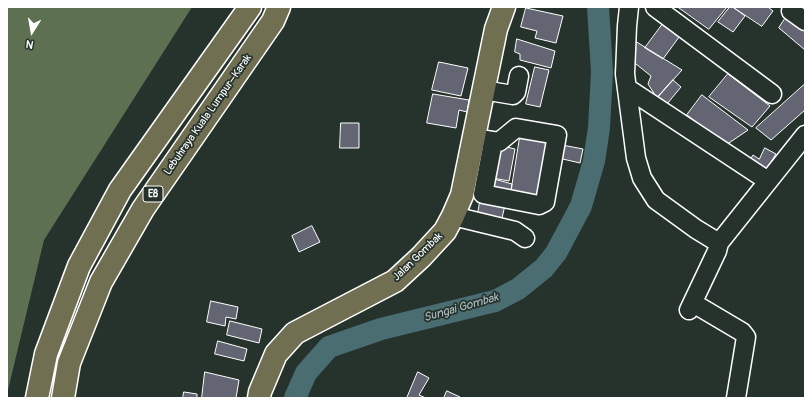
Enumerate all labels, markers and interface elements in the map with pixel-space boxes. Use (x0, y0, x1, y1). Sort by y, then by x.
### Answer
north arrow (12, 12, 52, 52)
text: N (25, 37, 35, 51)
street label: Lebuhraya Kuala Lumpur–Karak (161, 52, 255, 178)
road number: E8 (143, 186, 163, 202)
street label: Jalan Gombak (390, 230, 446, 284)
water label: Sungai Gombak (422, 290, 500, 326)

